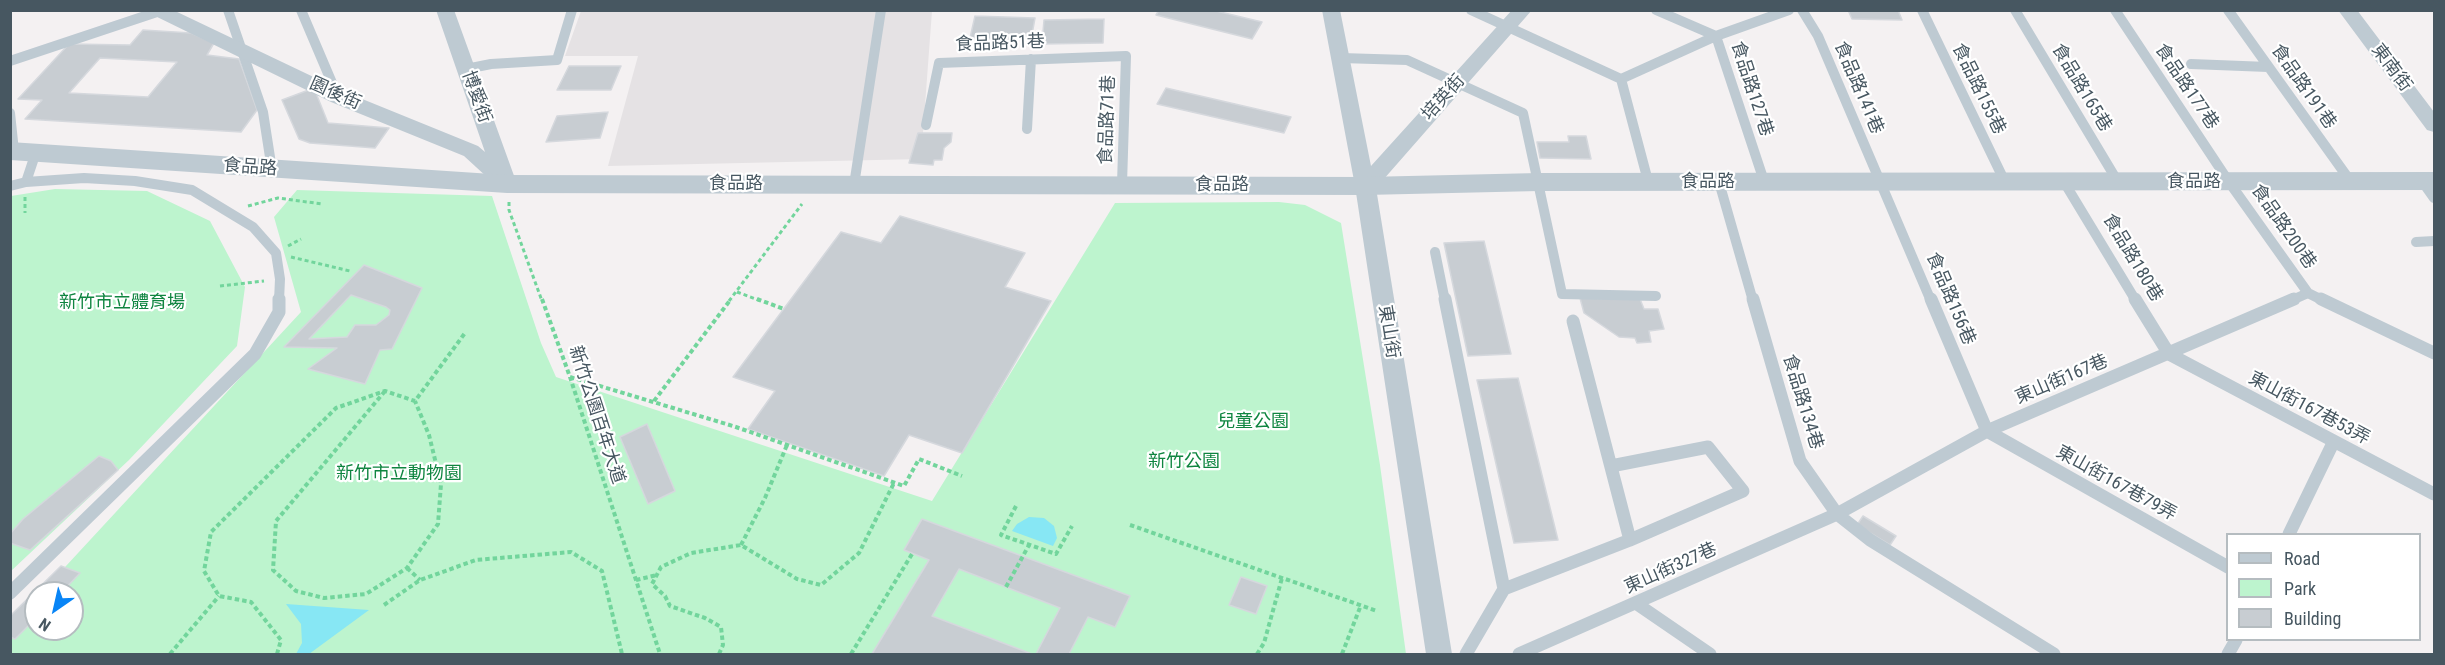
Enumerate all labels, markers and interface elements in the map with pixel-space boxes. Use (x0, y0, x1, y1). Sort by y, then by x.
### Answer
street label: 食品路51巷 (955, 32, 1045, 56)
street label: 食品路141巷 (1829, 38, 1887, 138)
street label: 食品路127巷 (1725, 39, 1777, 139)
street label: 食品路155巷 (1947, 40, 2009, 138)
street label: 食品路165巷 (2046, 40, 2116, 136)
street label: 食品路177巷 (2149, 40, 2223, 134)
street label: 食品路191巷 (2266, 40, 2340, 134)
street label: 東南街 (2366, 40, 2416, 96)
street label: 博愛街 (457, 68, 495, 126)
street label: 培英街 (1418, 71, 1470, 125)
street label: 園後街 (306, 73, 364, 115)
street label: 食品路71巷 (1096, 75, 1120, 165)
street label: 食品路 (222, 155, 278, 181)
street label: 食品路 (1681, 171, 1735, 193)
street label: 食品路 (2167, 171, 2221, 193)
street label: 食品路 (709, 173, 763, 195)
street label: 食品路 (1195, 174, 1249, 196)
street label: 食品路200巷 (2246, 180, 2320, 274)
street label: 食品路180巷 (2097, 210, 2167, 306)
street label: 食品路156巷 (1921, 249, 1979, 349)
park label: 新竹市立體育場 (59, 292, 185, 314)
street label: 東山街 (1373, 304, 1403, 360)
street label: 新竹公園百年大道 (563, 343, 629, 487)
street label: 東山街167巷 (2012, 351, 2112, 409)
street label: 食品路134巷 (1777, 352, 1827, 452)
street label: 東山街167巷53弄 (2245, 368, 2373, 450)
park label: 兒童公園 (1217, 411, 1289, 433)
street label: 東山街167巷79弄 (2052, 442, 2180, 526)
park label: 新竹公園 (1148, 451, 1220, 473)
park label: 新竹市立動物園 (336, 463, 462, 485)
legend (2226, 533, 2421, 641)
street label: 東山街327巷 (1622, 539, 1720, 599)
text: Road (2284, 548, 2320, 569)
text: Park (2284, 578, 2316, 599)
north arrow (24, 581, 84, 641)
text: Building (2284, 608, 2341, 629)
text: N (35, 614, 54, 635)

